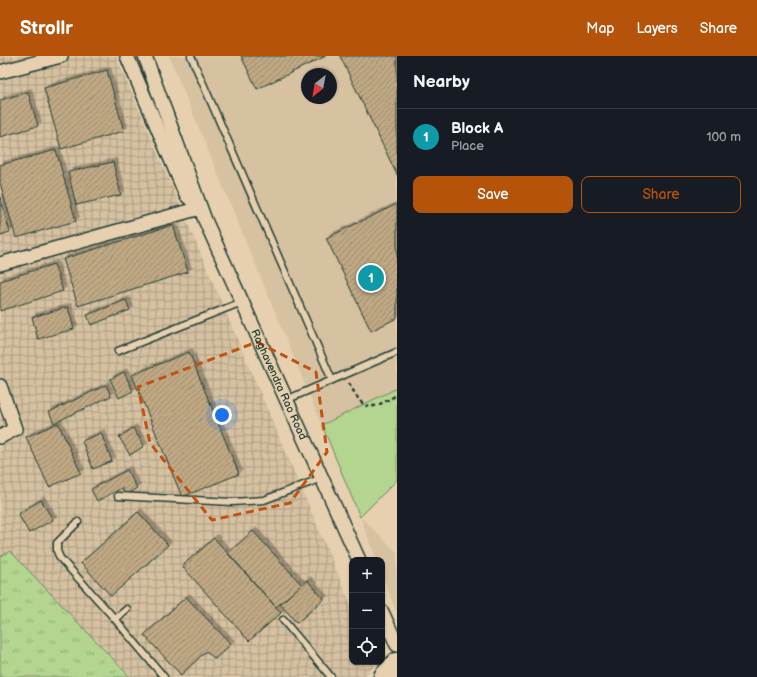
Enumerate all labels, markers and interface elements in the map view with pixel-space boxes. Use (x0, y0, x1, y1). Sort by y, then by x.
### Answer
text: Strollr (20, 17, 73, 40)
text: Map (586, 20, 614, 37)
text: Layers (636, 20, 678, 37)
text: Share (700, 20, 737, 37)
north arrow (301, 68, 337, 104)
text: Nearby (413, 72, 470, 92)
text: Block A (451, 119, 503, 138)
text: 1 (423, 129, 429, 145)
text: 100 m (706, 129, 741, 145)
text: Place (451, 138, 484, 154)
button: Save (413, 176, 573, 213)
button: Share (581, 176, 741, 213)
pin: 1 (358, 263, 384, 293)
street label: Raghavendra Rao Road (249, 327, 310, 442)
your location (212, 405, 232, 425)
map controls (349, 557, 385, 665)
button: + (349, 557, 385, 593)
button: − (349, 593, 385, 629)
button: locate (349, 629, 385, 665)

